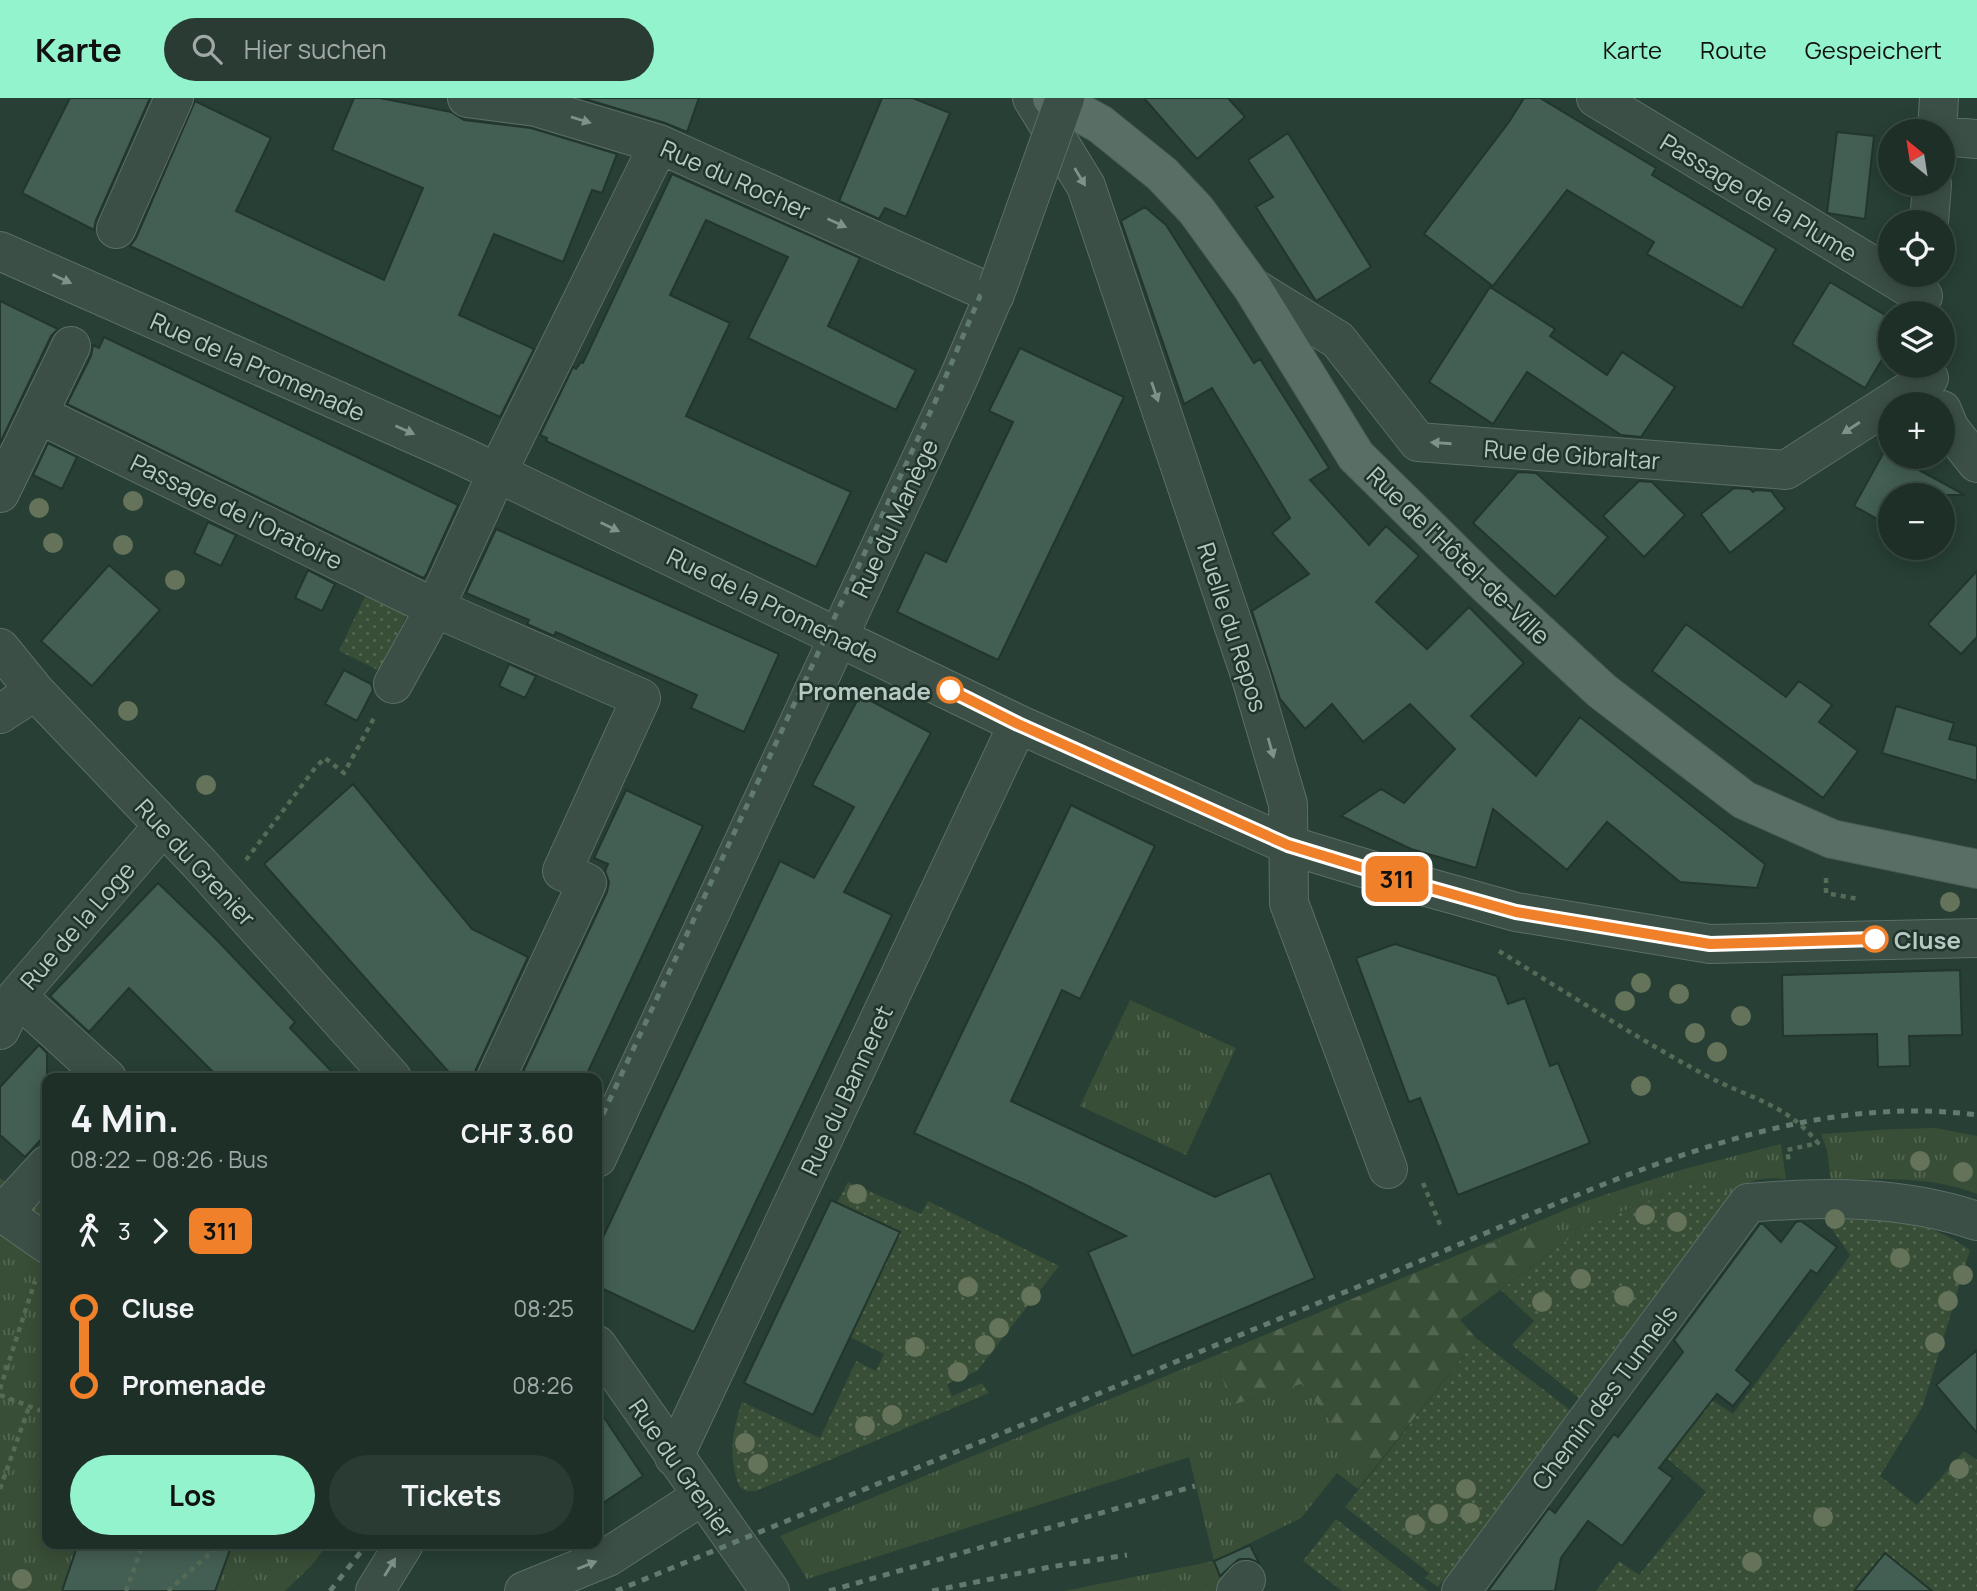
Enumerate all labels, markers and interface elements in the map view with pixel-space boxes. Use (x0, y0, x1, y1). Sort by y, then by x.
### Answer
search box (164, 18, 654, 81)
text: Karte (35, 27, 122, 72)
icon: search (188, 30, 226, 68)
text: Hier suchen (244, 31, 387, 67)
text: Karte (1603, 33, 1662, 66)
text: Route (1700, 33, 1767, 66)
text: Gespeichert (1805, 33, 1942, 66)
one-way arrow (571, 116, 592, 126)
north arrow (1878, 119, 1955, 196)
map controls (1878, 119, 1955, 560)
street label: Passage de la Plume (1654, 125, 1864, 269)
street label: Rue du Rocher (656, 131, 817, 227)
one-way arrow (1074, 168, 1086, 187)
button: locate (1878, 210, 1955, 287)
one-way arrow (827, 218, 848, 229)
one-way arrow (52, 273, 72, 285)
button: layers (1878, 301, 1955, 378)
street label: Rue de la Promenade (145, 304, 371, 428)
one-way arrow (1150, 381, 1161, 402)
button: + (1878, 392, 1955, 469)
one-way arrow (1842, 421, 1860, 435)
one-way arrow (394, 425, 415, 436)
street label: Rue de Gibraltar (1483, 431, 1662, 477)
street label: Rue du Manège (843, 433, 945, 603)
one-way arrow (1430, 438, 1452, 449)
street label: Passage de l'Oratoire (125, 445, 349, 577)
street label: Rue de l'Hôtel-de-Ville (1360, 459, 1558, 651)
button: − (1878, 483, 1955, 560)
one-way arrow (600, 522, 620, 533)
street label: Ruelle du Repos (1190, 538, 1276, 716)
street label: Rue de la Promenade (662, 539, 884, 671)
place label: Promenade (798, 674, 931, 707)
marker: Promenade (937, 677, 963, 703)
one-way arrow (1267, 737, 1277, 758)
street label: Rue du Grenier (128, 791, 264, 933)
street label: Rue de la Loge (12, 854, 142, 996)
line badge: 311 (1357, 856, 1437, 902)
text: 311 (1380, 862, 1414, 895)
place label: Cluse (1894, 923, 1961, 956)
marker: Cluse (1862, 926, 1888, 952)
street label: Rue du Banneret (792, 1000, 900, 1180)
text: 4 Min. (70, 1091, 179, 1143)
text: CHF 3.60 (461, 1115, 574, 1151)
text: 08:22 – 08:26 · Bus (70, 1143, 268, 1175)
icon: walk (70, 1212, 108, 1250)
icon: forward (141, 1212, 179, 1250)
text: 311 (203, 1214, 238, 1247)
text: 3 (118, 1215, 131, 1247)
text: Cluse (122, 1290, 195, 1326)
text: 08:25 (513, 1292, 574, 1324)
street label: Chemin des Tunnels (1523, 1298, 1685, 1496)
text: Promenade (122, 1367, 266, 1403)
text: 08:26 (512, 1369, 574, 1401)
street label: Rue du Grenier (622, 1392, 742, 1545)
button: Los (70, 1455, 315, 1535)
button: Tickets (329, 1455, 574, 1535)
one-way arrow (383, 1558, 396, 1577)
one-way arrow (577, 1560, 598, 1571)

